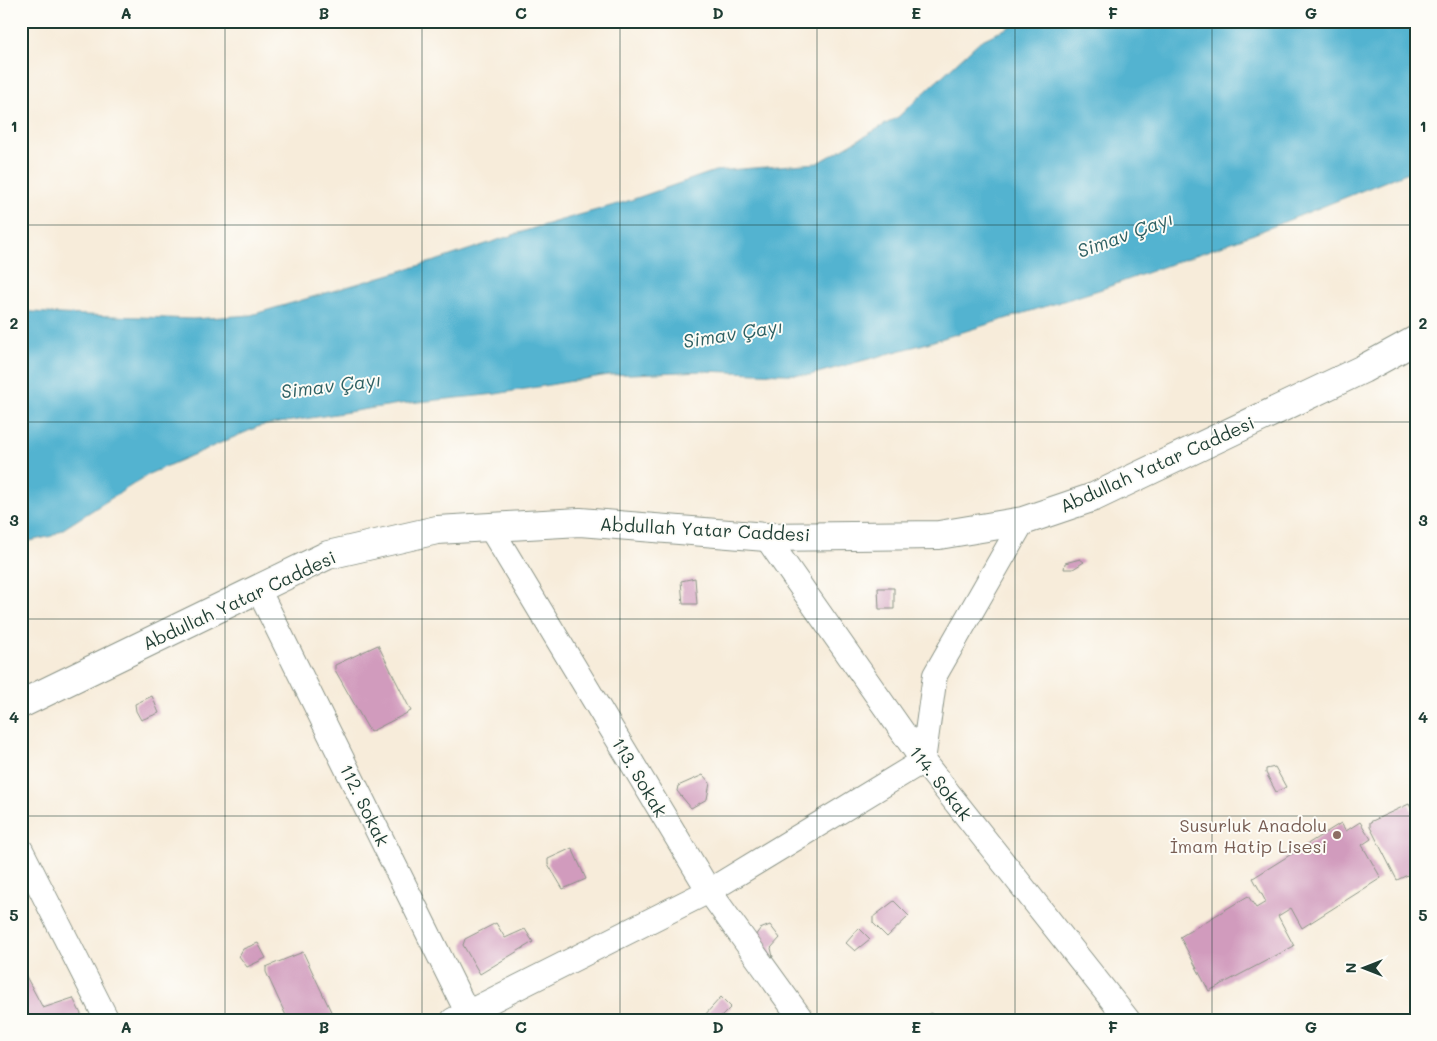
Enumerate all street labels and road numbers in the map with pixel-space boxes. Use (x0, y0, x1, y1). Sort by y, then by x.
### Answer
street label: Abdullah Yatar Caddesi (1056, 410, 1258, 518)
street label: Abdullah Yatar Caddesi (599, 512, 811, 546)
street label: Abdullah Yatar Caddesi (139, 545, 339, 655)
street label: 113. Sokak (607, 733, 673, 821)
street label: 114. Sokak (904, 741, 978, 825)
street label: 112. Sokak (335, 760, 395, 850)

